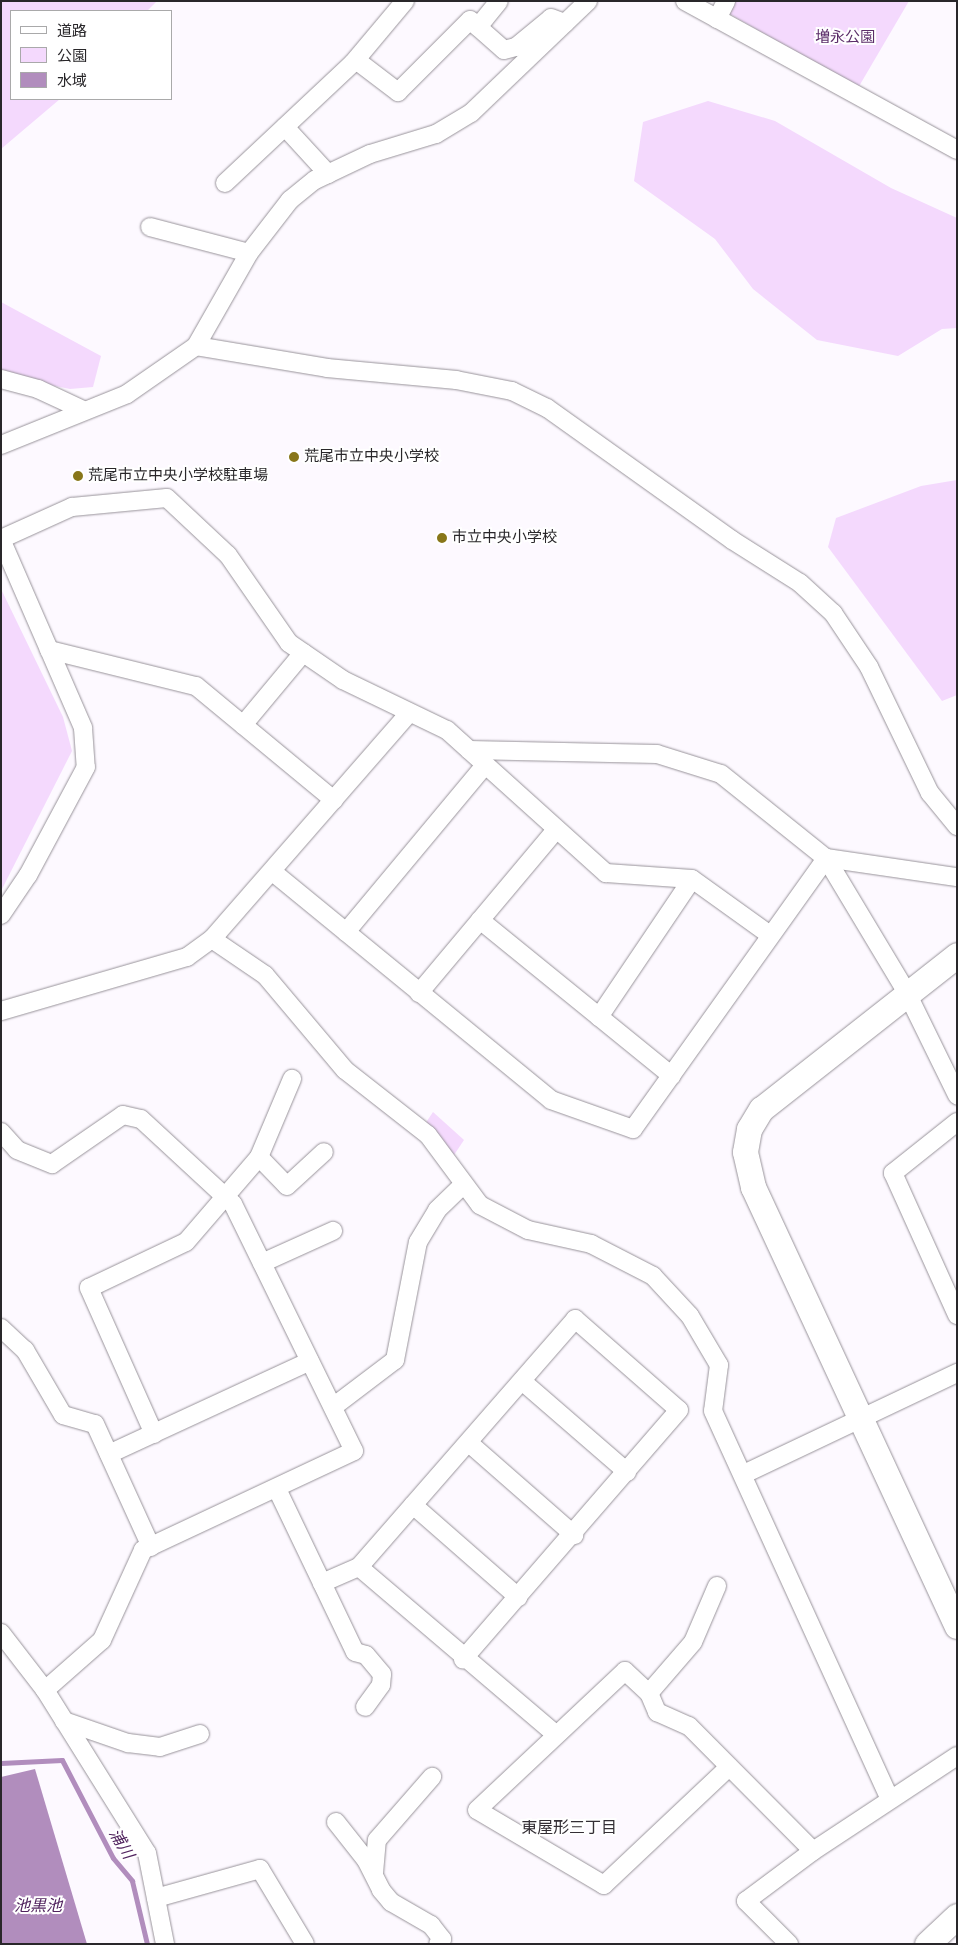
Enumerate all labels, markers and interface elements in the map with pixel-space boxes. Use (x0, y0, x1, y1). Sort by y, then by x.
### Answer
legend (10, 10, 172, 100)
text: 道路 (57, 22, 87, 40)
park label: 増永公園 (815, 29, 875, 47)
text: 公園 (57, 47, 87, 65)
text: 水域 (57, 72, 87, 90)
place label: 荒尾市立中央小学校 (304, 448, 439, 466)
marker: 荒尾市立中央小学校 (288, 451, 300, 463)
place label: 荒尾市立中央小学校駐車場 (88, 467, 268, 485)
marker: 荒尾市立中央小学校駐車場 (72, 470, 84, 482)
place label: 市立中央小学校 (452, 529, 557, 547)
marker: 市立中央小学校 (436, 532, 448, 544)
district label: 東屋形三丁目 (521, 1818, 617, 1838)
water label: 浦川 (105, 1825, 137, 1863)
water label: 池黒池 (14, 1896, 62, 1916)

